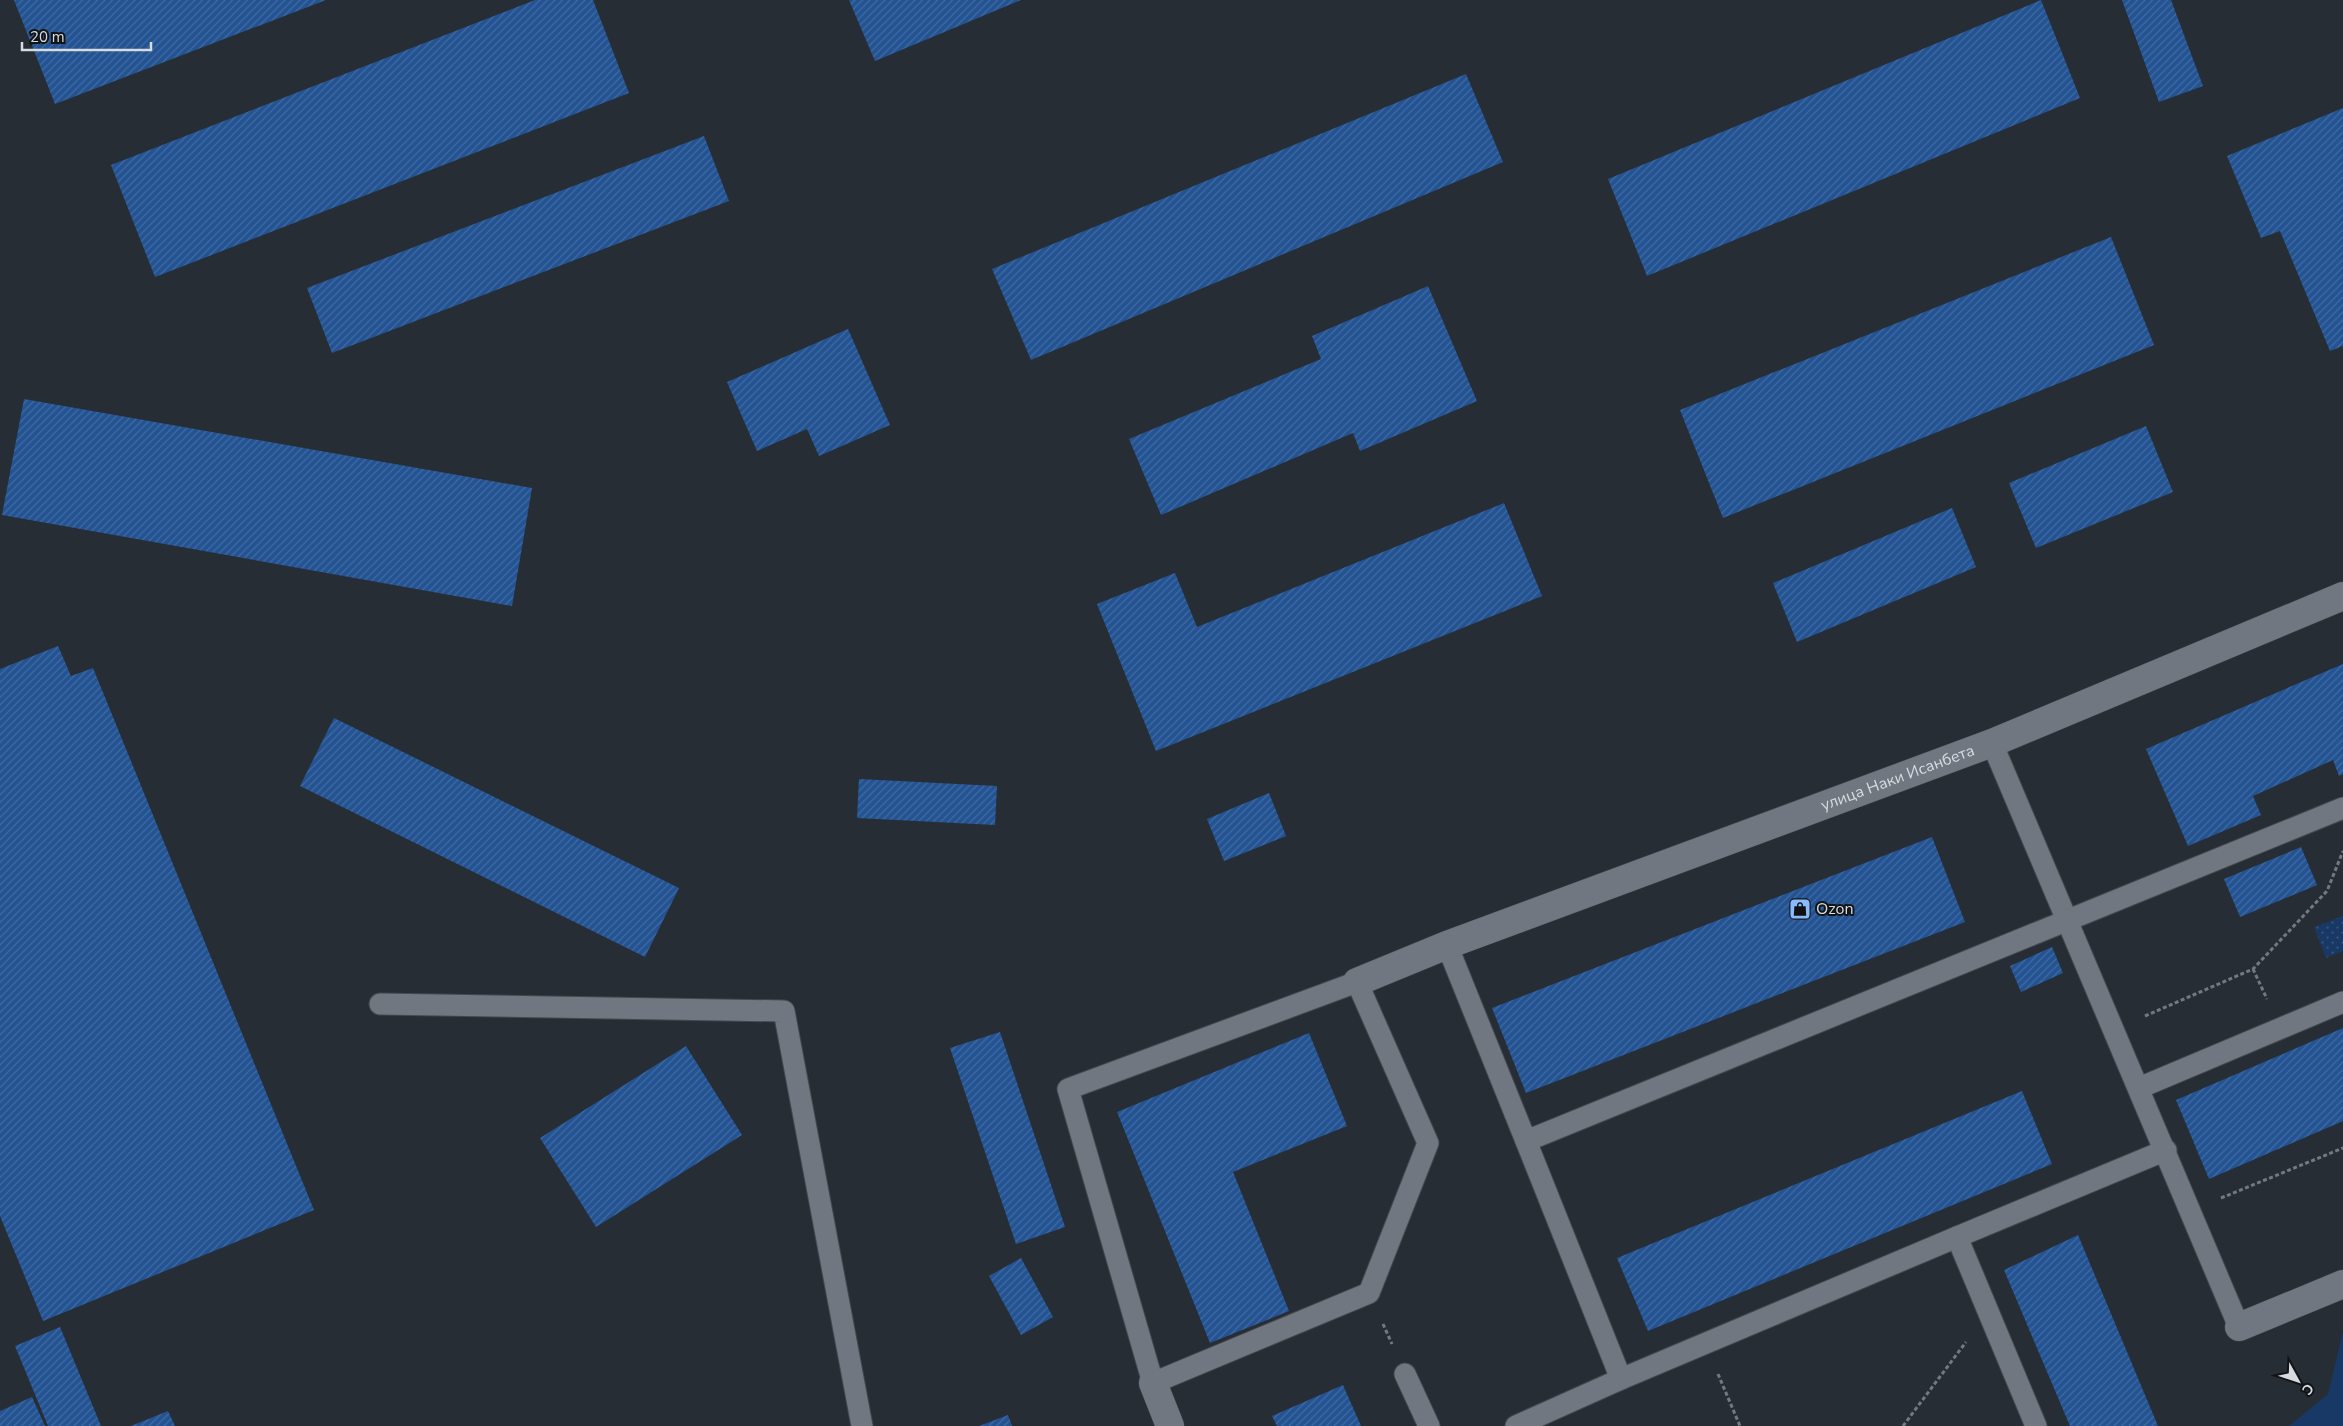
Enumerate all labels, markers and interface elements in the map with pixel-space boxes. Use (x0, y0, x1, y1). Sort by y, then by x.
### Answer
scale bar (22, 20, 151, 52)
text: 20 m (30, 27, 65, 47)
street label: улица Наки Исанбета (1818, 739, 1978, 816)
shop icon: Ozon (1788, 897, 1812, 921)
place label: Ozon (1816, 898, 1854, 920)
north arrow (2273, 1356, 2323, 1406)
text: С (2297, 1379, 2318, 1399)

